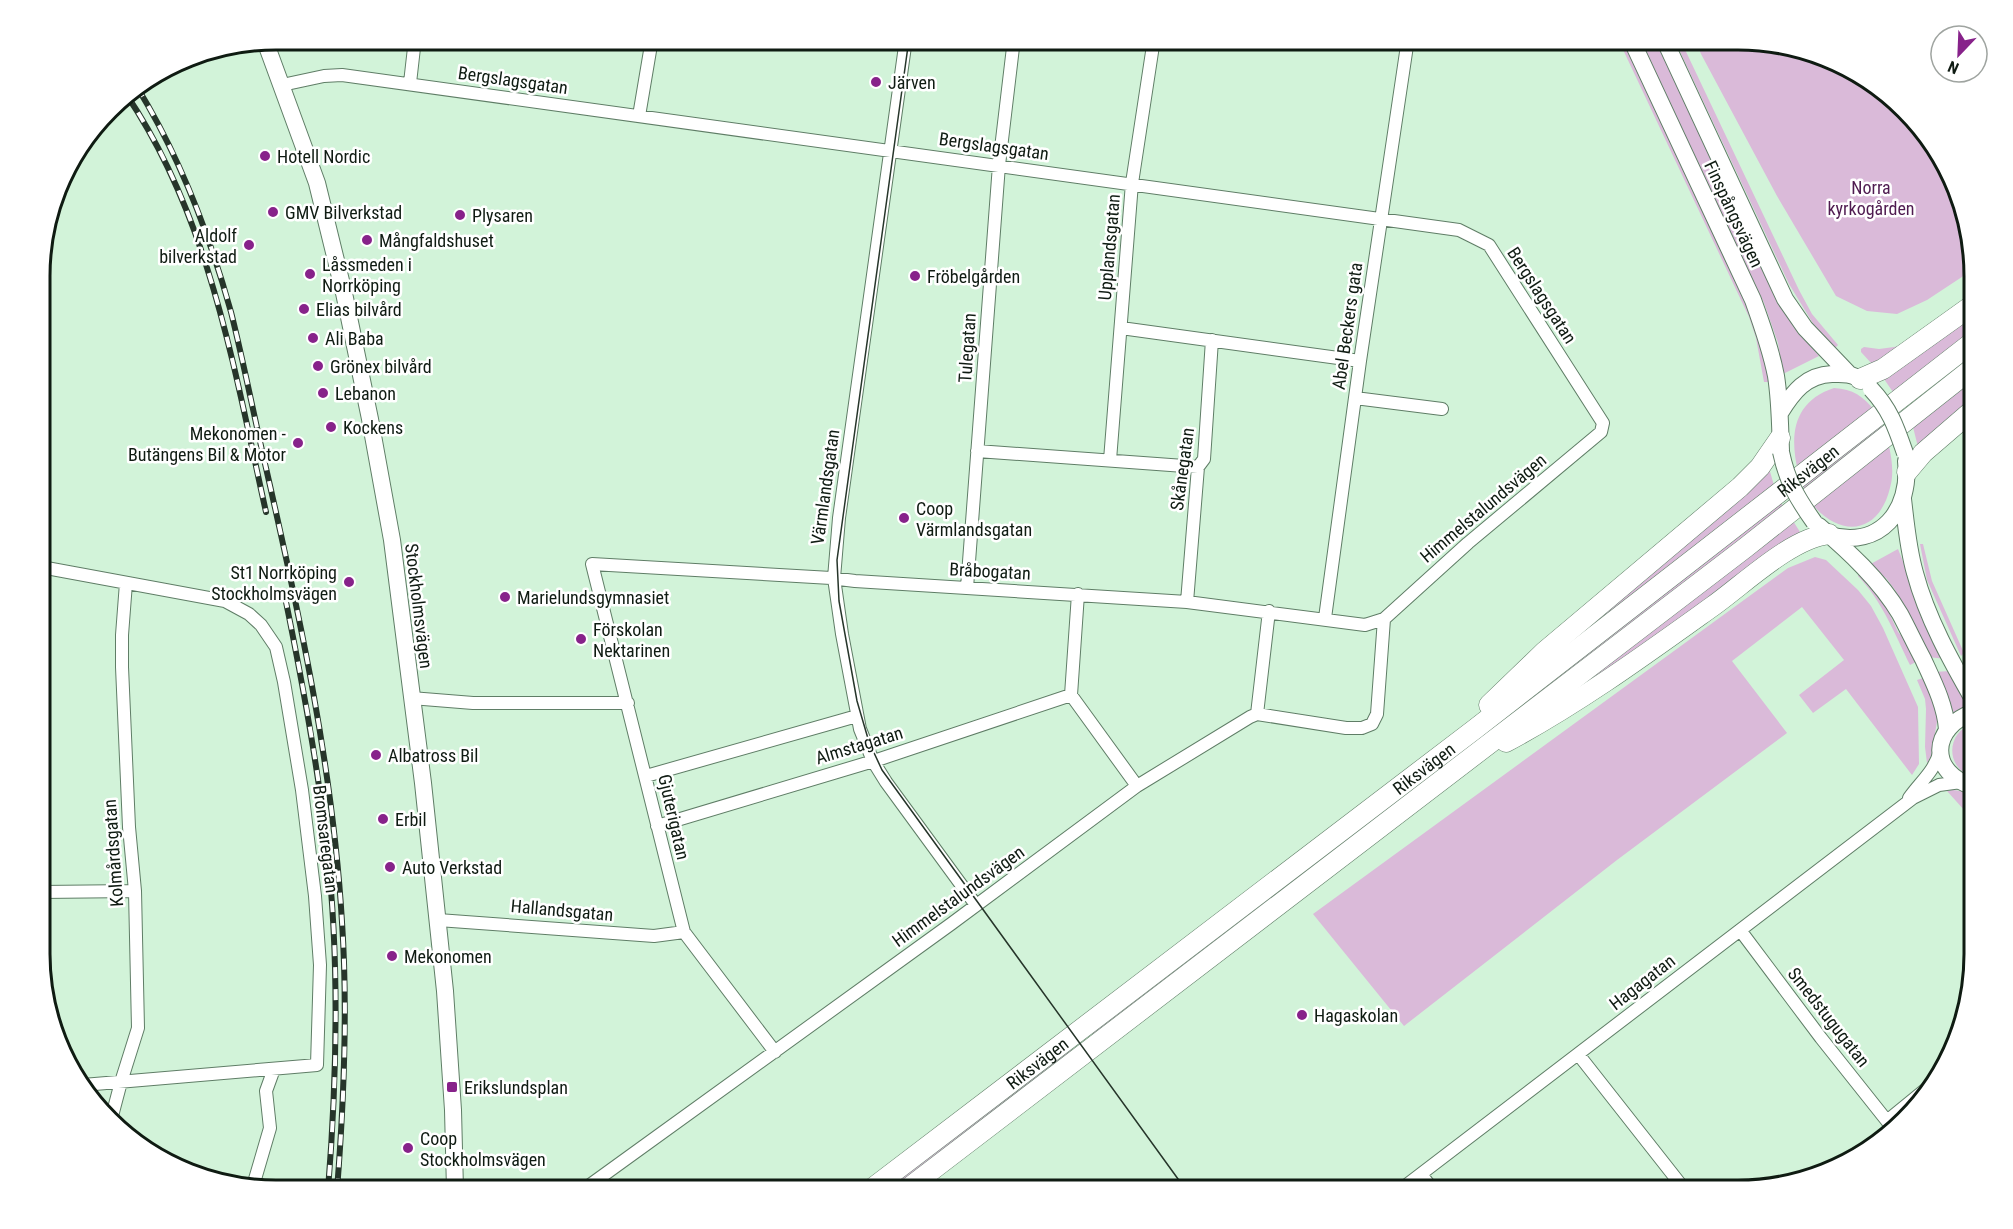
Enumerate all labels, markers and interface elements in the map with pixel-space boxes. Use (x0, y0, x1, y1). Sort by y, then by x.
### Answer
north arrow (1929, 24, 1989, 84)
text: N (1945, 57, 1962, 78)
street label: Bergslagsgatan (457, 62, 569, 98)
place label: Järven (888, 72, 936, 93)
marker: Järven (869, 75, 883, 89)
street label: Bergslagsgatan (938, 128, 1050, 164)
place label: Hotell Nordic (277, 146, 370, 167)
marker: Hotell Nordic (258, 149, 272, 163)
street label: Finspångsvägen (1700, 157, 1768, 271)
park label: Norra kyrkogården (1827, 177, 1915, 219)
street label: Upplandsgatan (1094, 193, 1124, 301)
place label: GMV Bilverkstad (285, 202, 402, 223)
marker: GMV Bilverkstad (266, 205, 280, 219)
place label: Plysaren (472, 205, 533, 226)
marker: Plysaren (453, 208, 467, 222)
place label: Aldolf bilverkstad (159, 225, 237, 267)
place label: Mångfaldshuset (379, 230, 494, 251)
marker: Mångfaldshuset (360, 233, 374, 247)
marker: Aldolf bilverkstad (242, 238, 256, 252)
street label: Bergslagsgatan (1503, 243, 1581, 347)
place label: Låssmeden i Norrköping (322, 254, 412, 296)
street label: Abel Beckers gata (1328, 261, 1366, 391)
place label: Fröbelgården (927, 266, 1020, 287)
marker: Låssmeden i Norrköping (303, 267, 317, 281)
marker: Fröbelgården (908, 269, 922, 283)
place label: Elias bilvård (316, 299, 402, 320)
marker: Elias bilvård (297, 302, 311, 316)
street label: Tulegatan (954, 312, 980, 384)
place label: Ali Baba (325, 328, 384, 349)
marker: Ali Baba (306, 331, 320, 345)
place label: Grönex bilvård (330, 356, 432, 377)
marker: Grönex bilvård (311, 359, 325, 373)
place label: Lebanon (335, 383, 396, 404)
marker: Lebanon (316, 386, 330, 400)
place label: Kockens (343, 417, 403, 438)
marker: Kockens (324, 420, 338, 434)
place label: Mekonomen - Butängens Bil & Motor (128, 423, 287, 465)
street label: Skånegatan (1166, 426, 1198, 512)
street label: Värmlandsgatan (807, 428, 843, 546)
marker: Mekonomen - Butängens Bil & Motor (291, 436, 305, 450)
street label: Riksvägen (1773, 440, 1843, 501)
street label: Himmelstalundsvägen (1416, 449, 1550, 567)
place label: Coop Värmlandsgatan (916, 498, 1032, 540)
marker: Coop Värmlandsgatan (897, 511, 911, 525)
street label: Stockholmsvägen (401, 542, 437, 670)
street label: Bråbogatan (949, 558, 1031, 584)
place label: St1 Norrköping Stockholmsvägen (211, 562, 337, 604)
marker: St1 Norrköping Stockholmsvägen (342, 575, 356, 589)
place label: Marielundsgymnasiet (517, 587, 669, 608)
marker: Marielundsgymnasiet (498, 590, 512, 604)
place label: Förskolan Nektarinen (593, 619, 670, 661)
marker: Förskolan Nektarinen (574, 632, 588, 646)
street label: Almstagatan (813, 722, 905, 768)
street label: Riksvägen (1388, 738, 1459, 798)
place label: Albatross Bil (388, 745, 478, 766)
marker: Albatross Bil (369, 748, 383, 762)
street label: Gjuterigatan (654, 772, 694, 862)
street label: Bromsaregatan (309, 784, 343, 894)
street label: Kolmårdsgatan (99, 799, 127, 907)
place label: Erbil (395, 809, 427, 830)
marker: Erbil (376, 812, 390, 826)
street label: Himmelstalundsvägen (888, 841, 1028, 951)
place label: Auto Verkstad (402, 857, 502, 878)
marker: Auto Verkstad (383, 860, 397, 874)
street label: Hallandsgatan (510, 895, 614, 925)
place label: Mekonomen (404, 946, 492, 967)
marker: Mekonomen (385, 949, 399, 963)
street label: Hagagatan (1605, 950, 1679, 1014)
street label: Smedstugugatan (1784, 963, 1874, 1071)
place label: Hagaskolan (1314, 1005, 1398, 1026)
marker: Hagaskolan (1295, 1008, 1309, 1022)
street label: Riksvägen (1002, 1032, 1072, 1093)
place label: Erikslundsplan (464, 1077, 568, 1098)
marker: Erikslundsplan (445, 1080, 459, 1094)
place label: Coop Stockholmsvägen (420, 1128, 546, 1170)
marker: Coop Stockholmsvägen (401, 1141, 415, 1155)

